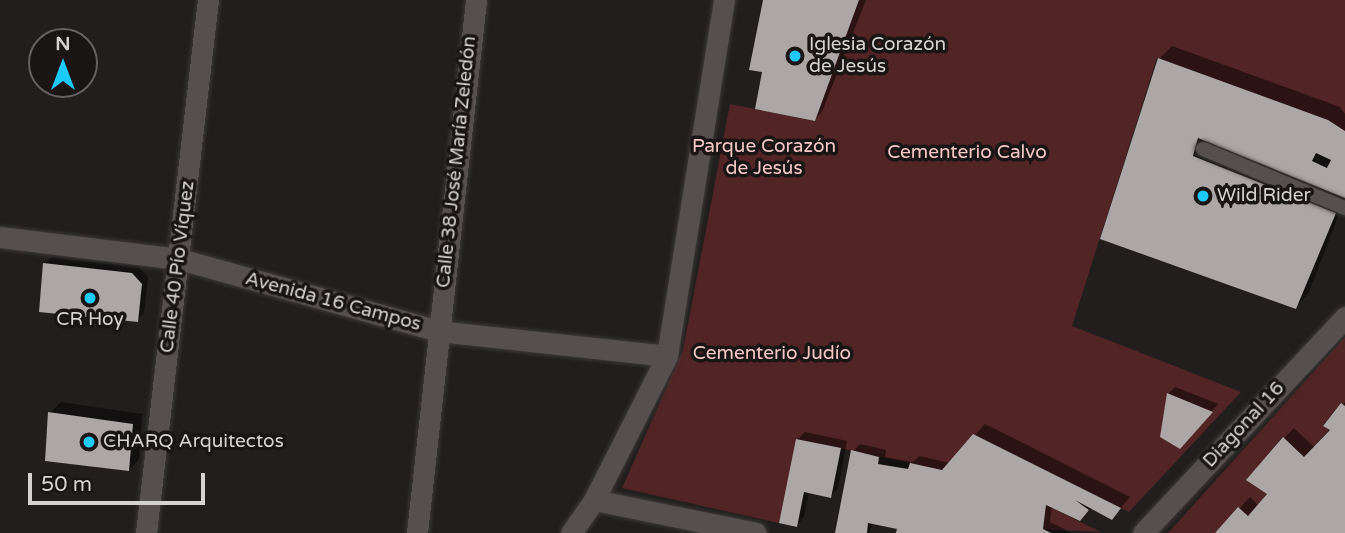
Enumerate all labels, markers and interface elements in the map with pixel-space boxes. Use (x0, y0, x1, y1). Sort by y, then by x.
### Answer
north arrow (28, 28, 98, 98)
text: N (55, 33, 71, 55)
place label: Iglesia Corazón de Jesús (809, 34, 946, 78)
street label: Calle 38 José María Zeledón (432, 35, 482, 289)
marker: Iglesia Corazón de Jesús (787, 48, 803, 64)
park label: Parque Corazón de Jesús (692, 136, 836, 180)
park label: Cementerio Calvo (887, 142, 1047, 164)
street label: Calle 40 Pío Víquez (156, 180, 200, 354)
place label: Wild Rider (1217, 185, 1311, 207)
marker: Wild Rider (1195, 188, 1211, 204)
street label: Avenida 16 Campos (243, 268, 423, 336)
marker: CR Hoy (82, 290, 98, 306)
place label: CR Hoy (56, 309, 124, 331)
park label: Cementerio Judío (693, 343, 851, 365)
street label: Diagonal 16 (1199, 377, 1289, 473)
place label: CHARQ Arquitectos (103, 431, 284, 453)
marker: CHARQ Arquitectos (81, 434, 97, 450)
scale bar (32, 460, 208, 504)
text: 50 m (41, 472, 92, 497)

